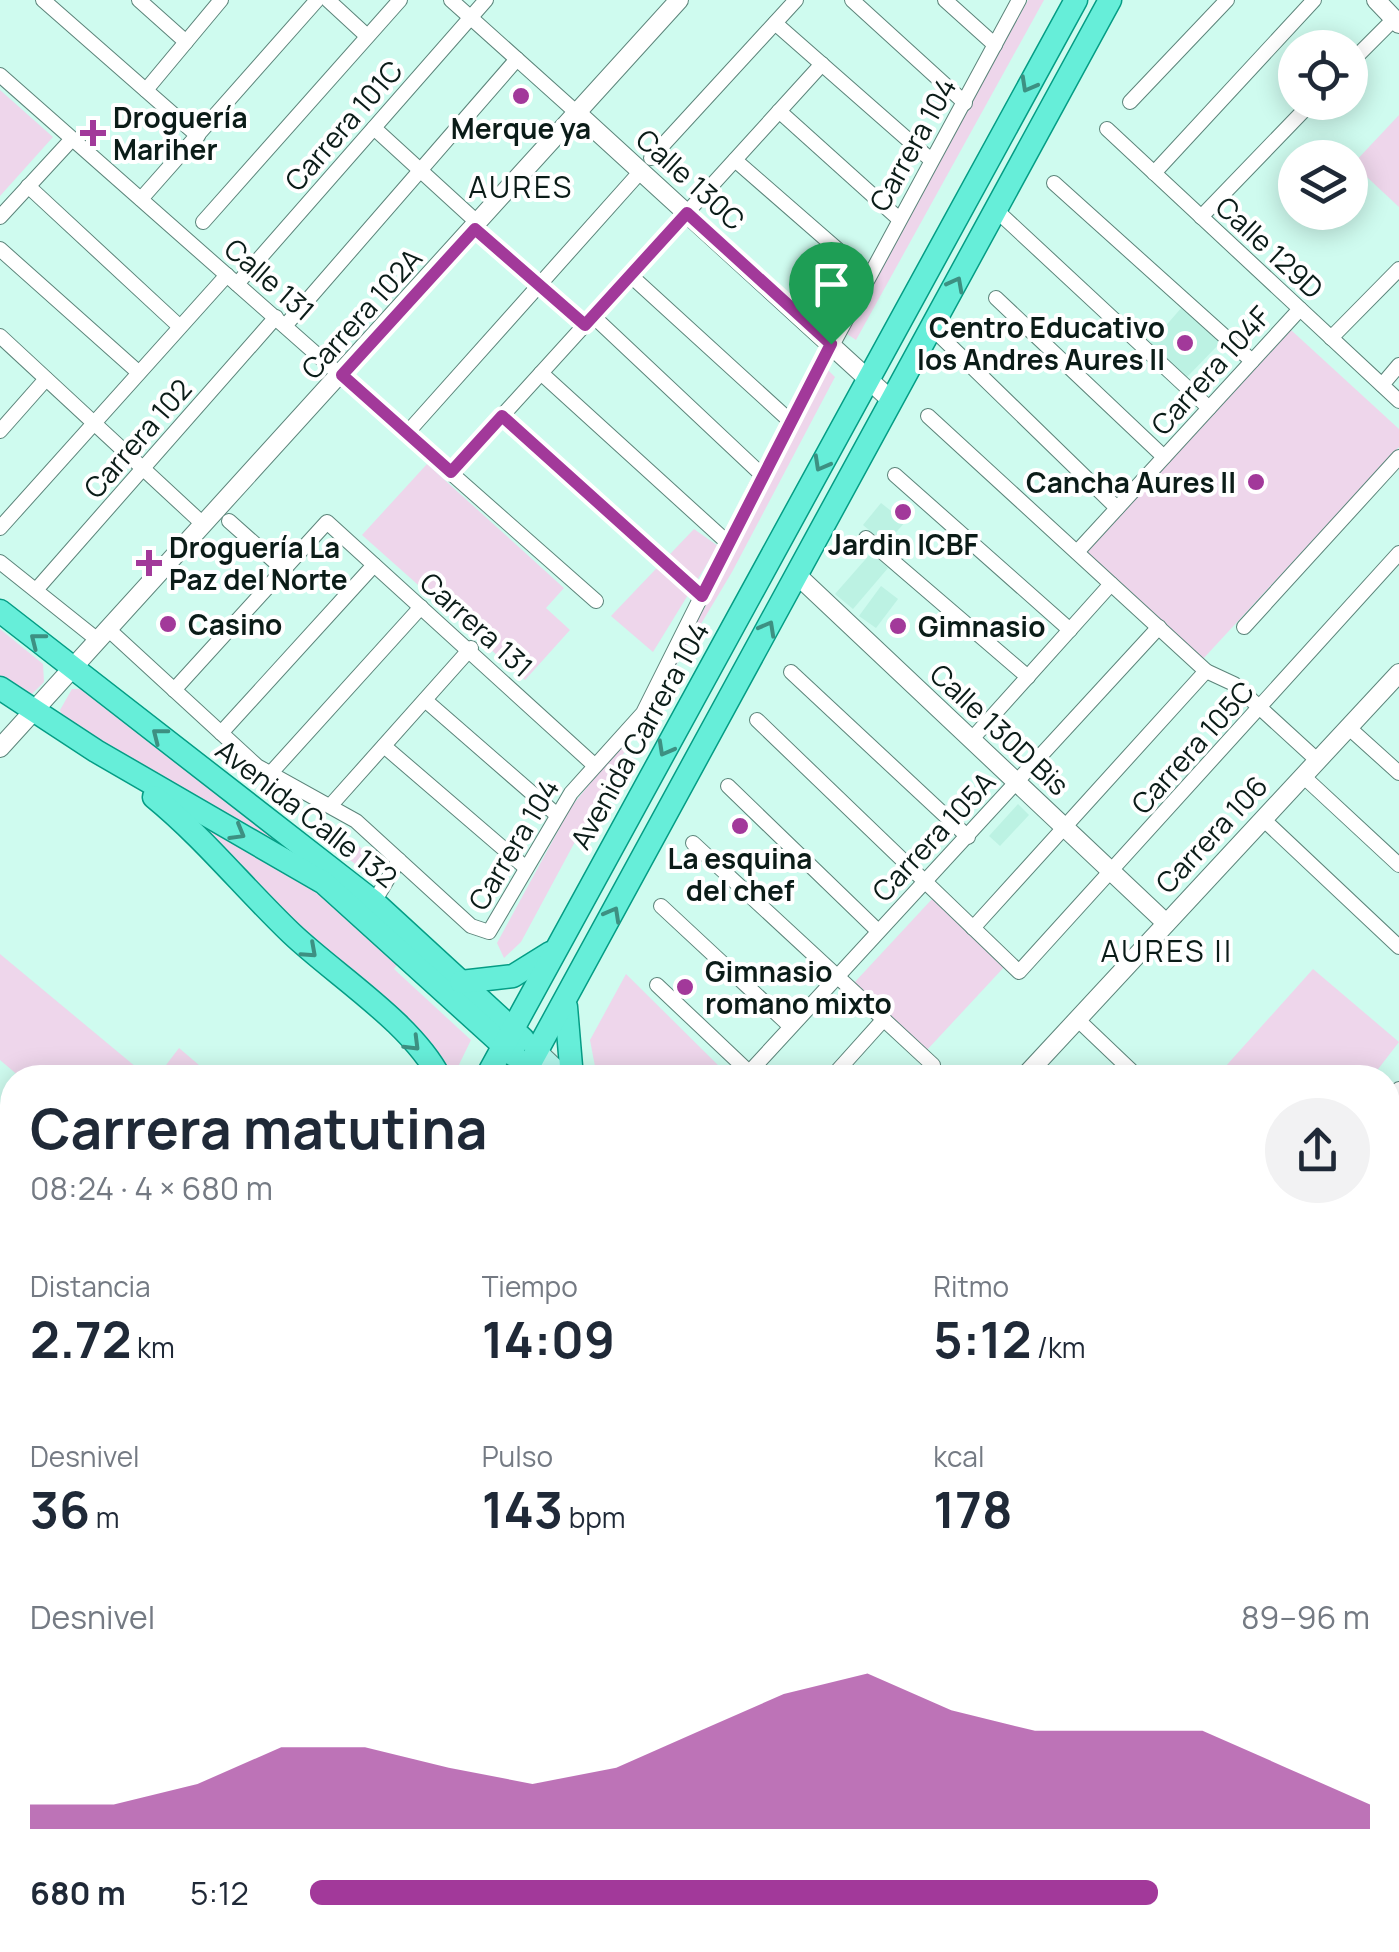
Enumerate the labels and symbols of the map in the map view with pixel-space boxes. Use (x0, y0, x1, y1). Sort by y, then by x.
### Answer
street label: Carrera 101C (276, 52, 410, 198)
street label: Carrera 104 (860, 70, 964, 218)
one-way arrow (1021, 75, 1041, 93)
marker: Merque ya (510, 85, 532, 107)
place label: Droguería Mariher (113, 98, 248, 168)
place label: Merque ya (451, 109, 591, 147)
street label: Calle 130C (628, 120, 754, 238)
marker: Droguería Mariher (82, 122, 104, 144)
district label: AURES (468, 166, 574, 207)
street label: Calle 129D (1208, 188, 1332, 306)
street label: Calle 131 (217, 229, 323, 329)
street label: Carrera 102A (292, 239, 430, 387)
pin (789, 242, 874, 345)
one-way arrow (943, 277, 963, 295)
street label: Carrera 104F (1142, 297, 1278, 443)
place label: Centro Educativo los Andres Aures II (917, 308, 1165, 378)
marker: Centro Educativo los Andres Aures II (1174, 332, 1196, 354)
street label: Carrera 102 (75, 370, 199, 506)
one-way arrow (814, 453, 833, 471)
place label: Cancha Aures II (1026, 463, 1236, 501)
marker: Cancha Aures II (1245, 471, 1267, 493)
marker: Jardin ICBF (892, 501, 914, 523)
place label: Jardin ICBF (828, 525, 978, 563)
place label: Droguería La Paz del Norte (169, 528, 348, 598)
marker: Droguería La Paz del Norte (138, 552, 160, 574)
street label: Carrera 131 (412, 563, 542, 685)
place label: Casino (188, 605, 282, 643)
place label: Gimnasio (918, 607, 1045, 645)
marker: Casino (157, 613, 179, 635)
street label: Avenida Carrera 104 (561, 615, 717, 855)
marker: Gimnasio (887, 615, 909, 637)
one-way arrow (756, 621, 776, 639)
one-way arrow (30, 634, 48, 652)
street label: Calle 130D Bis (922, 655, 1078, 803)
street label: Carrera 105C (1122, 672, 1262, 822)
one-way arrow (152, 729, 170, 747)
street label: Avenida Calle 132 (209, 730, 405, 896)
one-way arrow (658, 738, 677, 757)
street label: Carrera 105A (863, 763, 1003, 909)
street label: Carrera 106 (1147, 767, 1275, 901)
street label: Carrera 104 (459, 771, 567, 917)
marker: La esquina del chef (729, 815, 751, 837)
one-way arrow (227, 821, 245, 840)
place label: La esquina del chef (668, 839, 812, 909)
one-way arrow (600, 906, 620, 924)
district label: AURES II (1100, 930, 1234, 971)
one-way arrow (299, 939, 317, 957)
place label: Gimnasio romano mixto (705, 952, 892, 1022)
marker: Gimnasio romano mixto (674, 976, 696, 998)
one-way arrow (402, 1032, 420, 1050)

